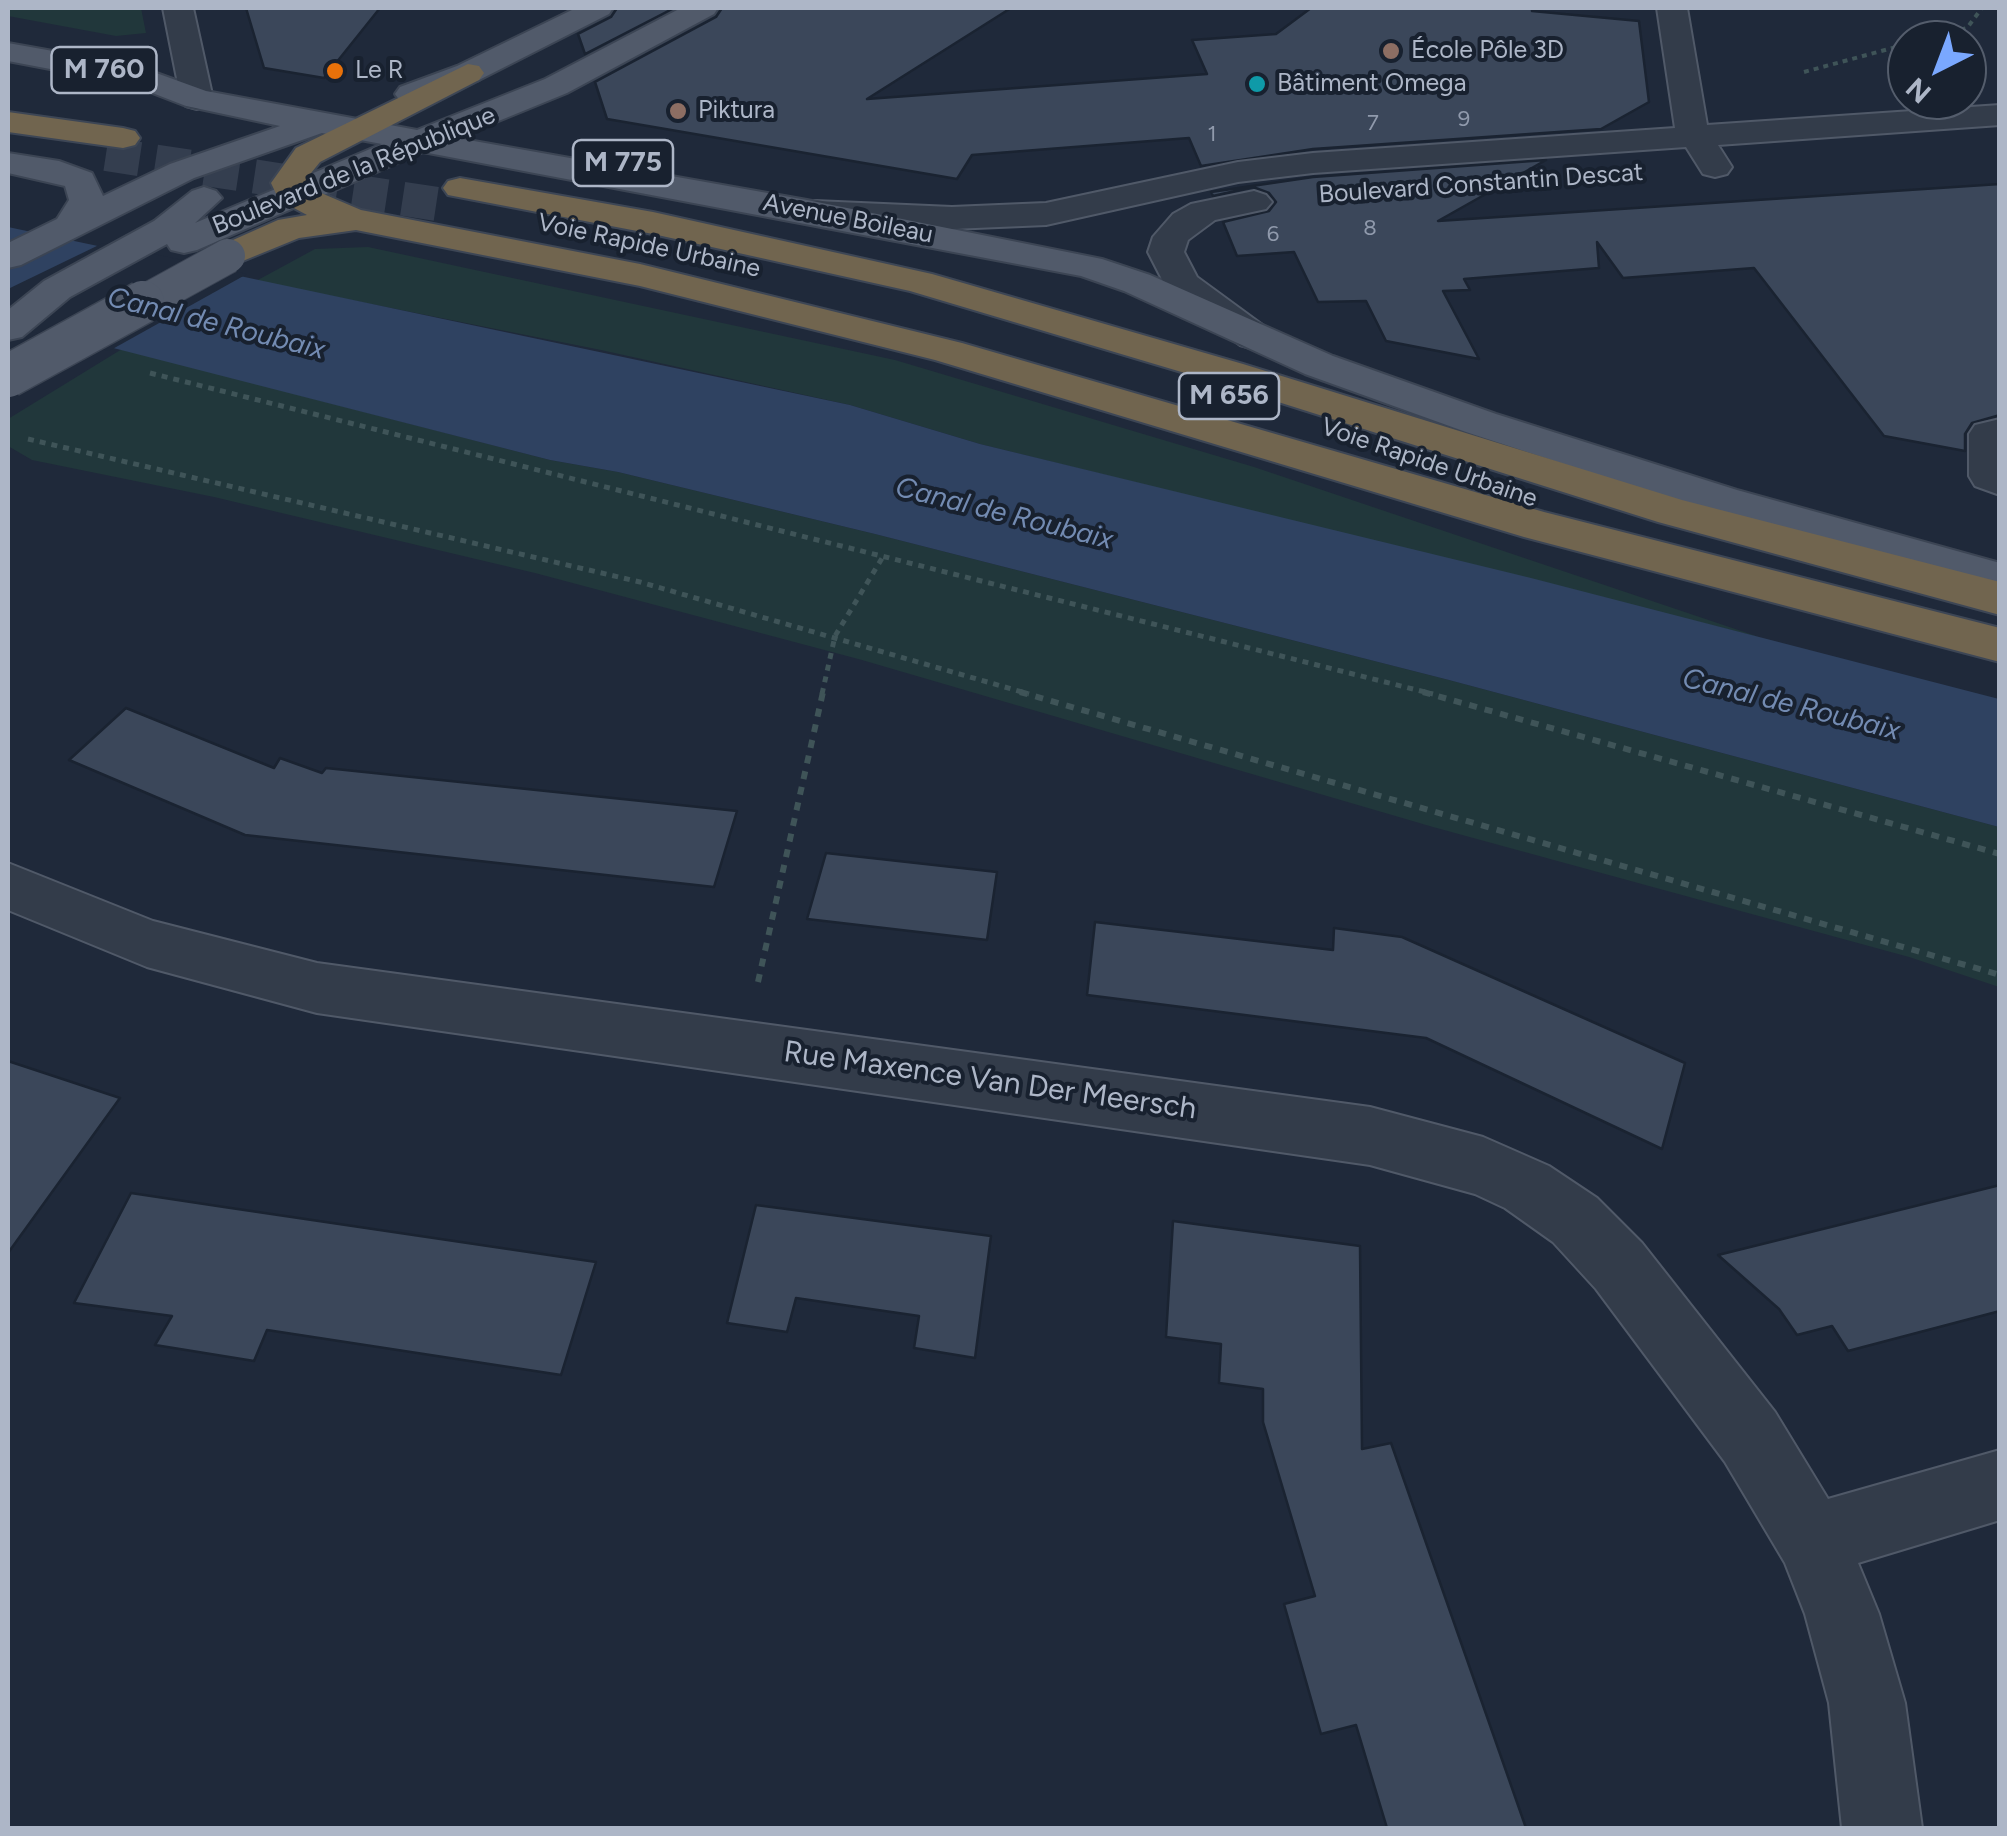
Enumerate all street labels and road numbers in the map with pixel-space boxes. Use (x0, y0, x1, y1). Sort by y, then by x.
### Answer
road number: M 760 (52, 47, 156, 93)
street label: Boulevard de la République (208, 100, 500, 242)
road number: M 775 (573, 140, 673, 186)
street label: Boulevard Constantin Descat (1318, 158, 1644, 210)
street label: Avenue Boileau (761, 188, 935, 250)
street label: Voie Rapide Urbaine (535, 208, 763, 284)
road number: M 656 (1179, 373, 1279, 419)
street label: Voie Rapide Urbaine (1317, 412, 1541, 514)
street label: Rue Maxence Van Der Meersch (781, 1034, 1199, 1128)

